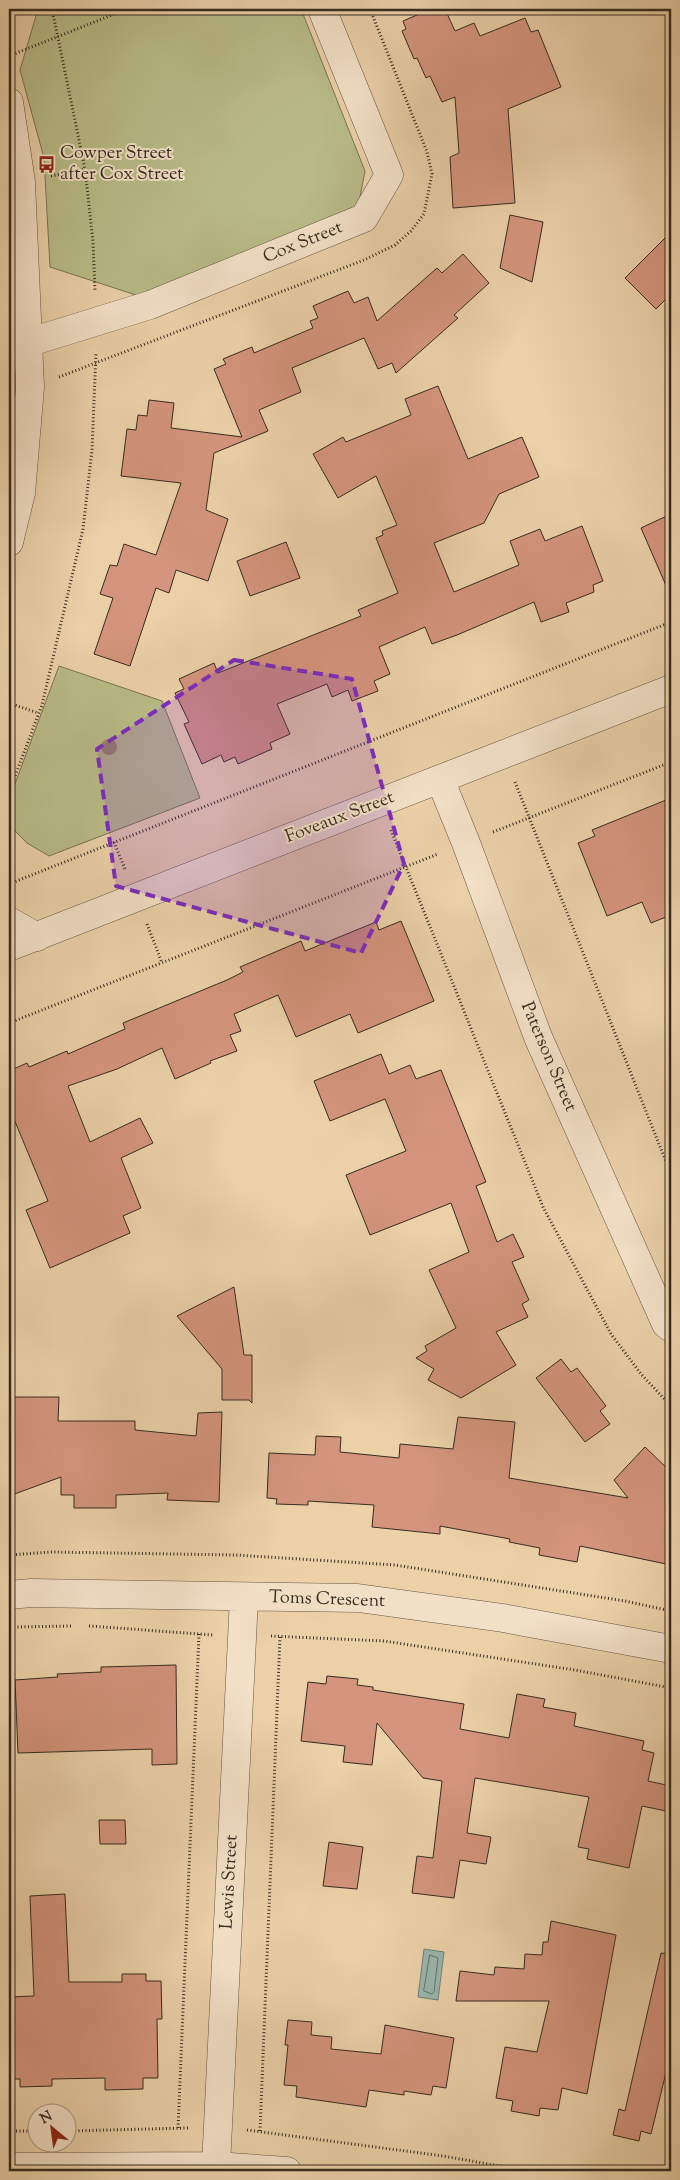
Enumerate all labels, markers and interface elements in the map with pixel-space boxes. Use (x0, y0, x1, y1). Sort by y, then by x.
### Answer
place label: Cowper Street after Cox Street (60, 141, 183, 188)
bus stop icon: Cowper Street after Cox Street (36, 154, 56, 174)
street label: Cox Street (259, 215, 347, 271)
street label: Foveaux Street (282, 785, 398, 851)
street label: Paterson Street (513, 998, 583, 1116)
street label: Toms Crescent (268, 1585, 386, 1615)
street label: Lewis Street (215, 1834, 245, 1930)
north arrow (28, 2102, 78, 2152)
text: N (37, 2107, 56, 2130)

